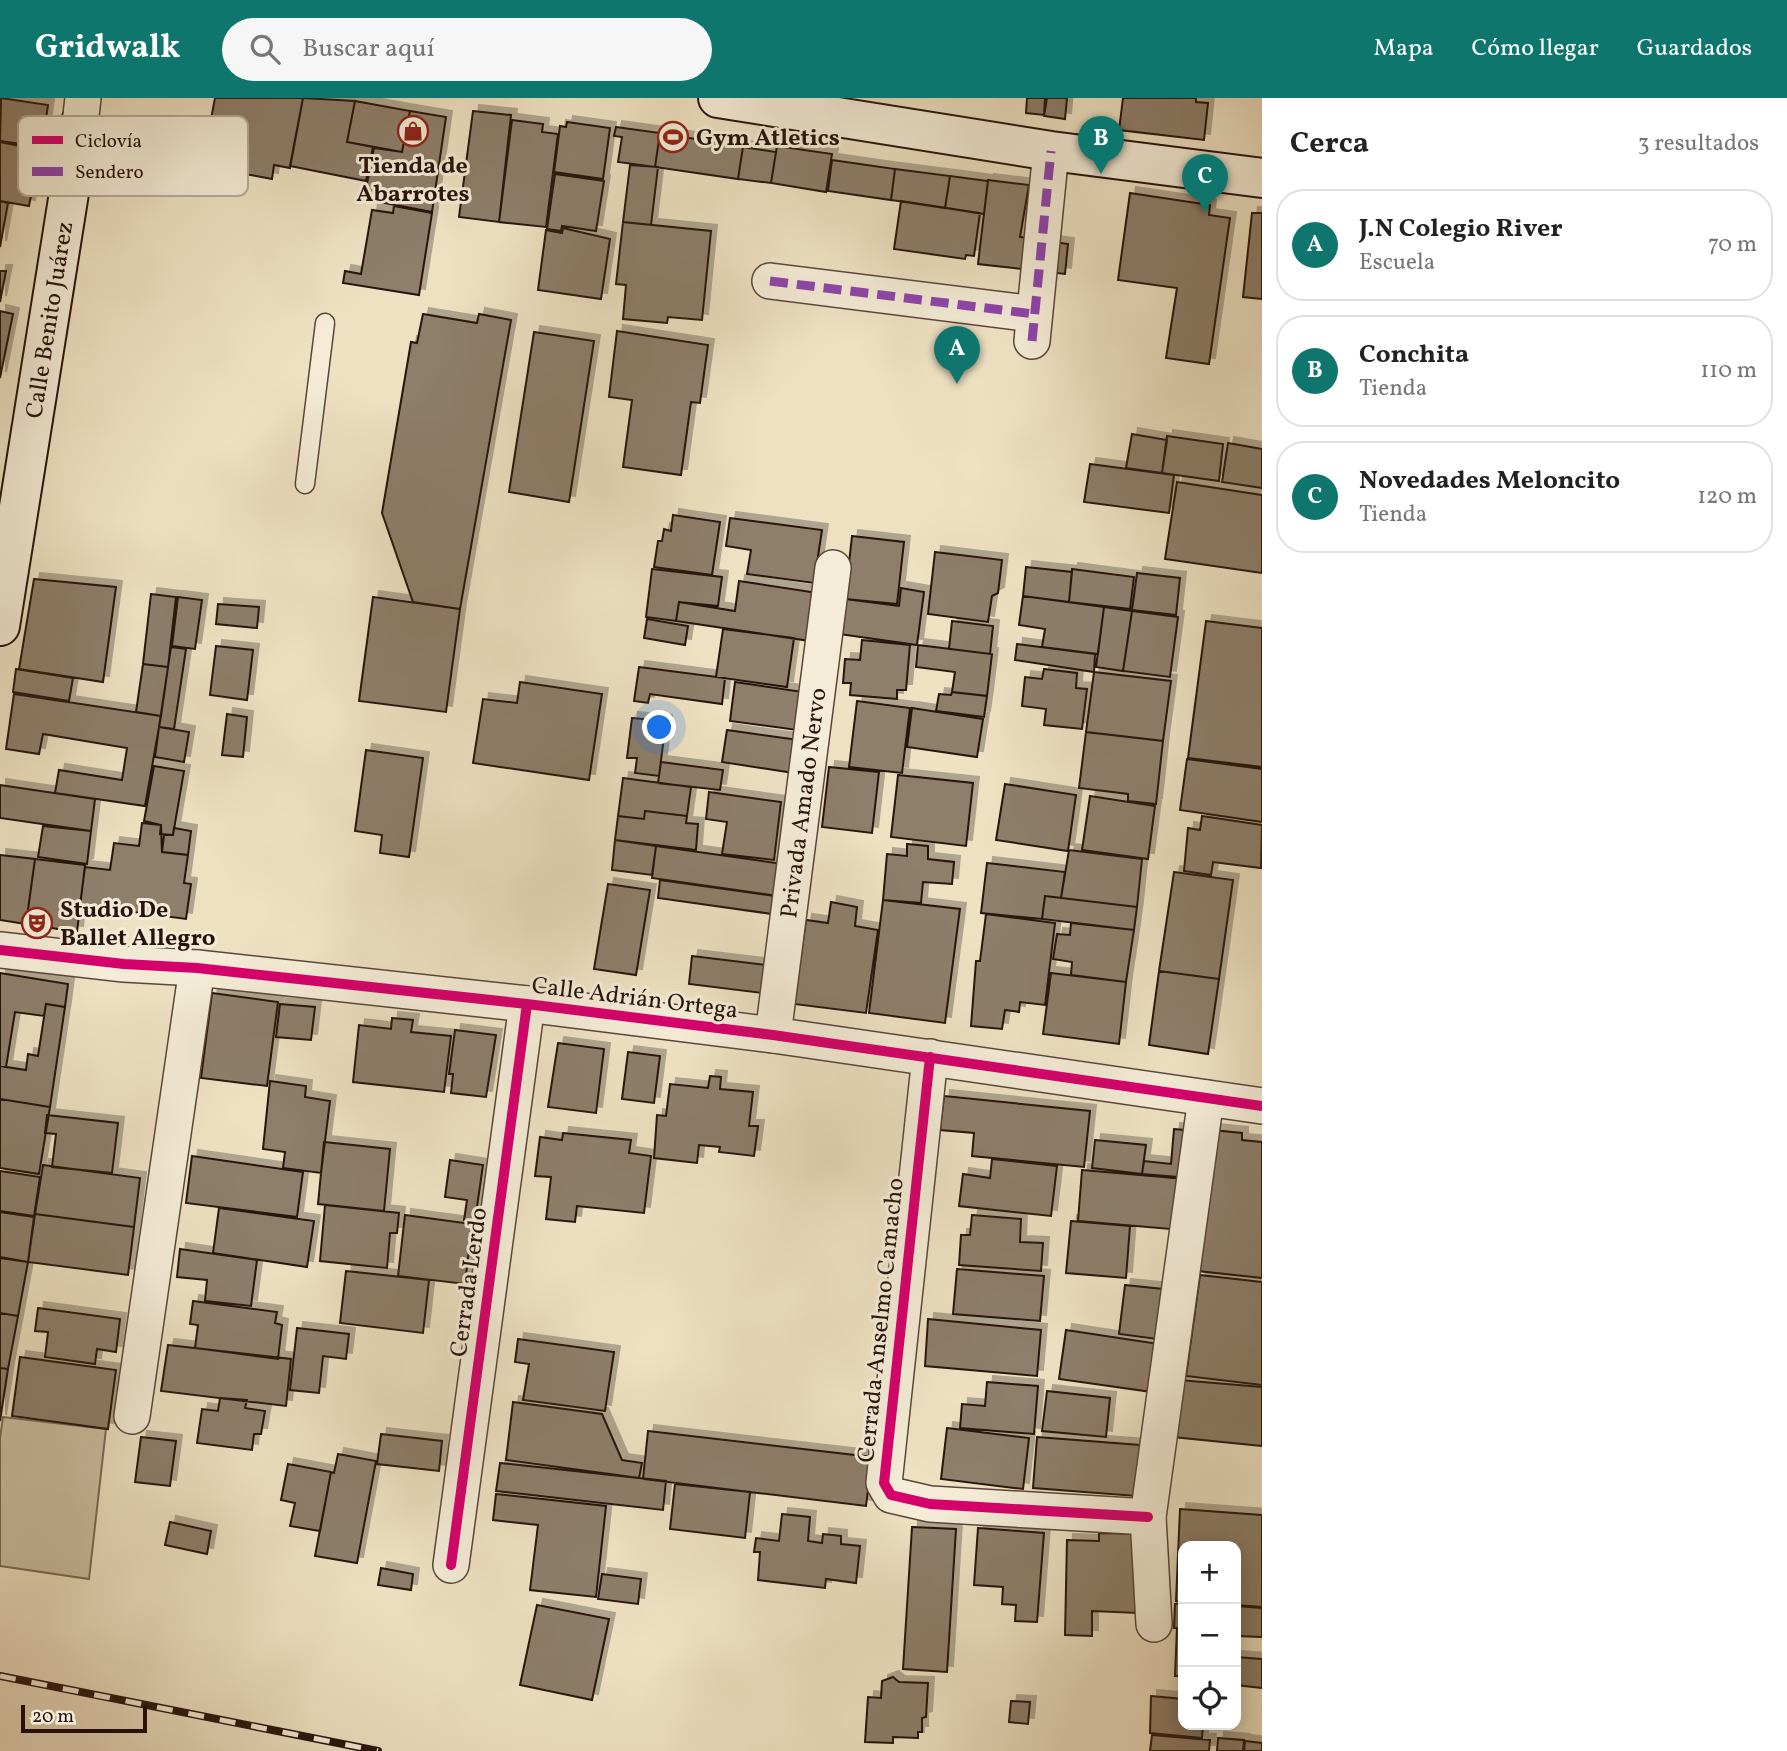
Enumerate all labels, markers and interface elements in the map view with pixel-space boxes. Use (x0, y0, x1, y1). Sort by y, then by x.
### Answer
search box (222, 18, 712, 81)
text: Gridwalk (35, 26, 180, 72)
icon: search (246, 30, 284, 68)
text: Buscar aquí (302, 31, 435, 67)
text: Mapa (1374, 32, 1434, 66)
text: Cómo llegar (1472, 32, 1599, 66)
text: Guardados (1637, 32, 1752, 66)
shop icon: Tienda de Abarrotes (396, 114, 430, 148)
legend (18, 116, 248, 196)
pin: B (1078, 116, 1124, 174)
sports icon: Gym Atletics (656, 120, 690, 154)
place label: Gym Atletics (696, 122, 840, 156)
text: Cerca (1290, 123, 1369, 165)
text: 3 resultados (1638, 128, 1759, 160)
text: Ciclovía (75, 129, 142, 155)
place label: Tienda de Abarrotes (356, 150, 470, 212)
pin: C (1182, 154, 1228, 212)
text: Sendero (75, 160, 144, 186)
text: J.N Colegio River (1359, 211, 1563, 247)
street label: Calle Benito Juárez (18, 219, 83, 421)
text: A (1307, 229, 1323, 261)
text: 70 m (1708, 229, 1757, 261)
text: Escuela (1359, 247, 1435, 279)
pin: A (934, 326, 980, 384)
text: Conchita (1359, 337, 1469, 373)
text: B (1307, 355, 1323, 387)
text: 110 m (1700, 355, 1757, 387)
text: Tienda (1359, 373, 1427, 405)
text: Novedades Meloncito (1359, 463, 1620, 499)
text: C (1308, 481, 1322, 513)
text: 120 m (1697, 481, 1757, 513)
text: Tienda (1359, 499, 1427, 531)
street label: Privada Amado Nervo (773, 686, 836, 920)
your location (642, 710, 676, 744)
place label: Studio De Ballet Allegro (60, 894, 216, 956)
theatre icon: Studio De Ballet Allegro (20, 906, 54, 940)
street label: Calle Adrián Ortega (530, 969, 740, 1029)
street label: Cerrada Anselmo Camacho (850, 1176, 914, 1464)
street label: Cerrada Lerdo (443, 1205, 497, 1359)
map controls (1178, 1541, 1241, 1730)
button: + (1178, 1541, 1241, 1604)
button: − (1178, 1604, 1241, 1667)
button: locate (1178, 1667, 1241, 1730)
scale bar (21, 1702, 147, 1734)
text: 20 m (32, 1704, 74, 1730)

